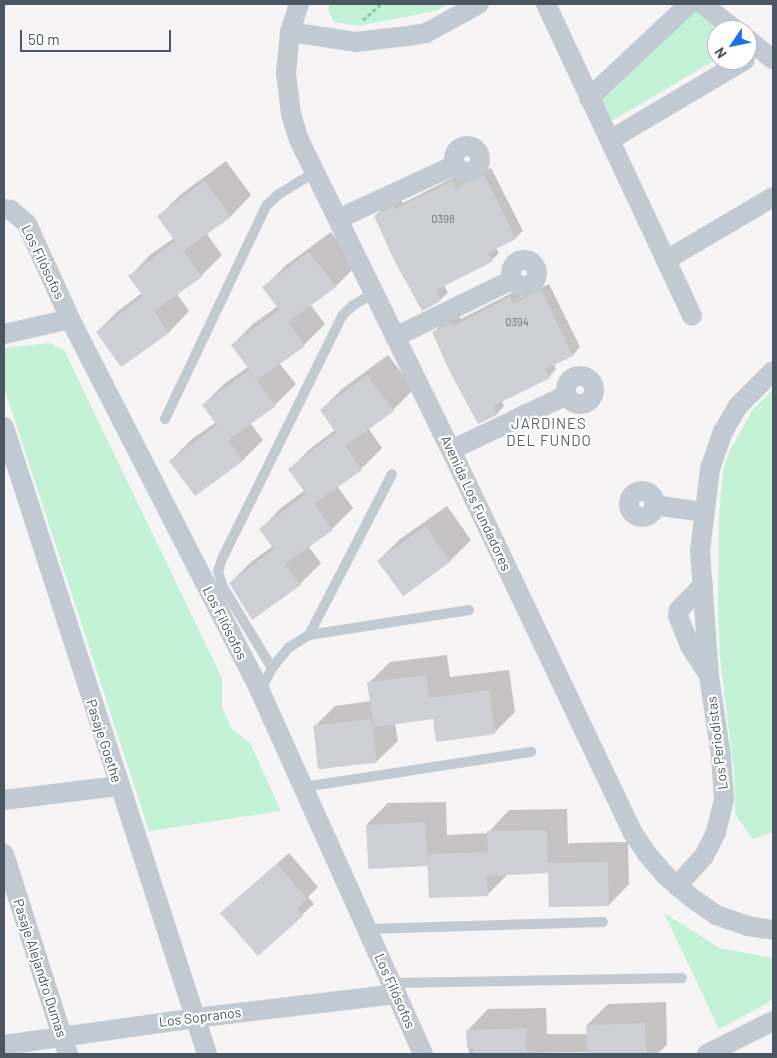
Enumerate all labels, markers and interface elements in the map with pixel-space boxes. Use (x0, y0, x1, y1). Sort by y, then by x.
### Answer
scale bar (22, 20, 174, 52)
north arrow (707, 20, 757, 70)
text: 50 m (28, 30, 60, 48)
text: N (710, 44, 730, 62)
house number: 0398 (431, 212, 455, 226)
street label: Los Filósofos (18, 222, 68, 302)
house number: 0394 (505, 315, 529, 329)
district label: JARDINES DEL FUNDO (505, 414, 593, 449)
street label: Avenida Los Fundadores (437, 433, 515, 573)
street label: Los Filósofos (199, 583, 251, 663)
street label: Los Periodistas (703, 695, 731, 791)
street label: Pasaje Goethe (83, 697, 125, 785)
street label: Pasaje Alejandro Dumas (10, 897, 70, 1039)
street label: Los Filósofos (371, 951, 419, 1031)
street label: Los Sopranos (158, 1004, 242, 1030)

